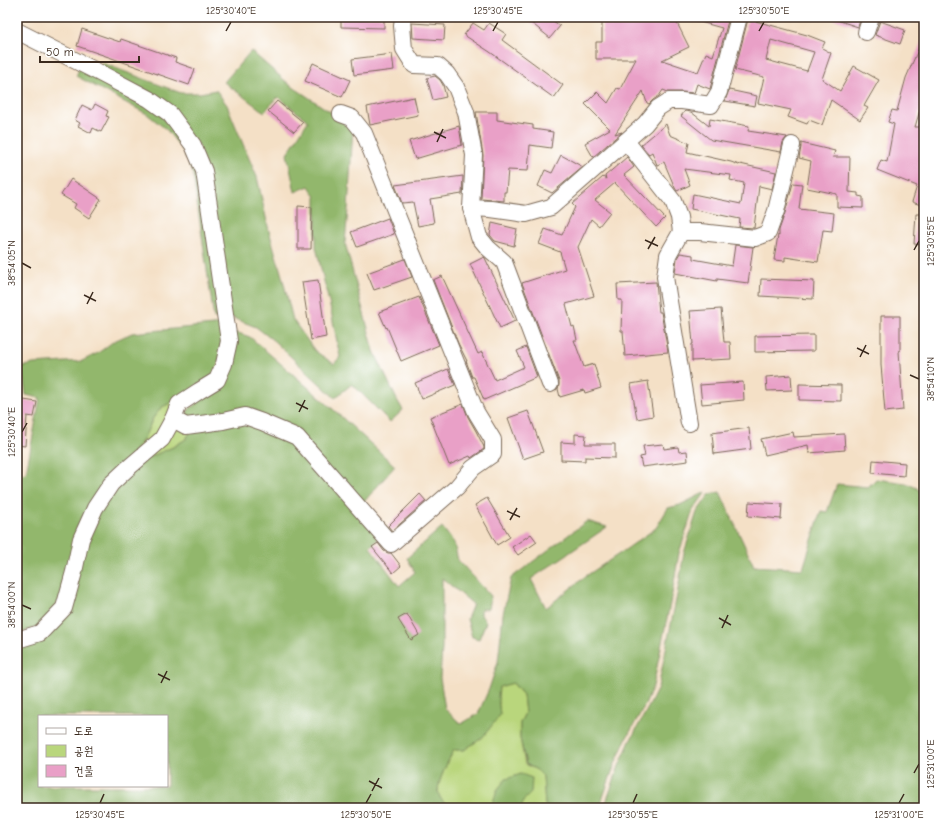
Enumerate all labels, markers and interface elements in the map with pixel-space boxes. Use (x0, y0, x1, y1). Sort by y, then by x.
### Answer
text: 125°30'40"E (206, 5, 256, 17)
text: 125°30'45"E (473, 5, 523, 17)
text: 125°30'50"E (739, 5, 789, 17)
scale bar (40, 38, 139, 64)
text: 50 m (46, 45, 74, 59)
text: 125°30'55"E (925, 216, 937, 266)
text: 38°54'05"N (6, 240, 18, 286)
text: 38°54'10"N (925, 357, 937, 401)
text: 125°30'40"E (6, 407, 18, 457)
text: 38°54'00"N (6, 582, 18, 628)
legend (38, 715, 168, 787)
text: 도로 (74, 724, 93, 738)
text: 125°31'00"E (925, 739, 937, 789)
text: 공원 (74, 744, 93, 758)
text: 건물 (74, 764, 94, 778)
text: 125°30'45"E (75, 809, 125, 821)
text: 125°30'50"E (341, 809, 391, 821)
text: 125°30'55"E (608, 809, 658, 821)
text: 125°31'00"E (874, 809, 924, 821)

